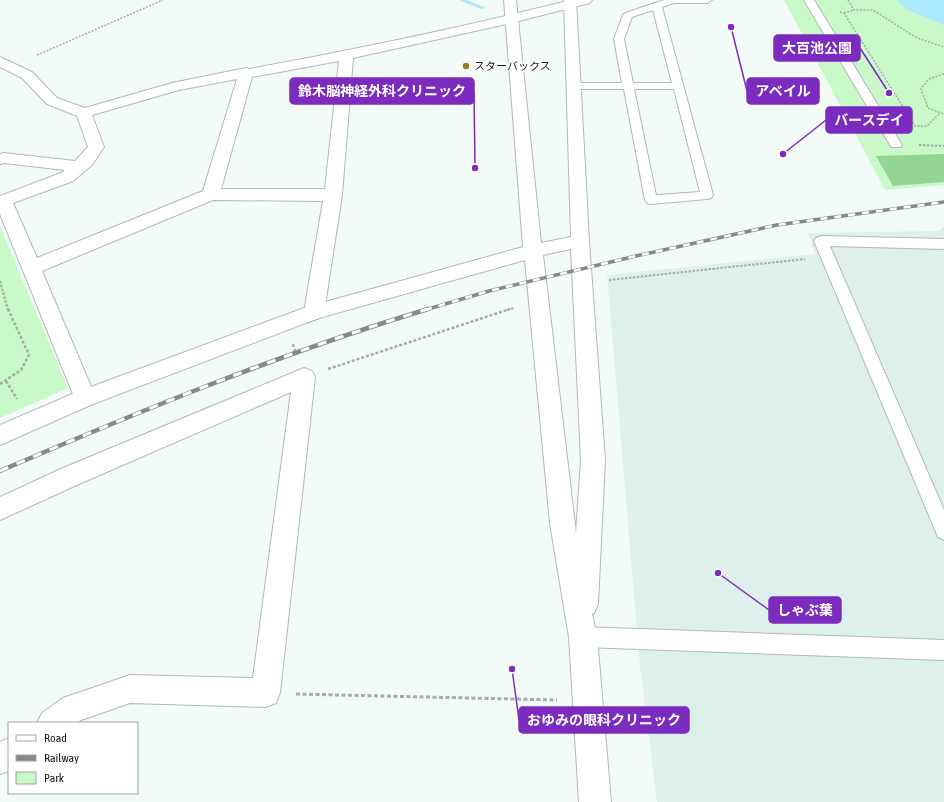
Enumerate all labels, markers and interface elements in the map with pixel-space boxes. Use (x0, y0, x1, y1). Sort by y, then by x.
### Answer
callout: 大百池公園 (774, 35, 860, 61)
text: 大百池公園 (782, 40, 852, 56)
place label: スターバックス (474, 60, 551, 72)
marker: スターバックス (461, 61, 471, 71)
callout: 鈴木脳神経外科クリニック (290, 78, 474, 104)
callout: アベイル (747, 78, 819, 104)
text: 鈴木脳神経外科クリニック (298, 83, 466, 99)
text: アベイル (755, 83, 811, 99)
callout: バースデイ (826, 107, 912, 133)
text: バースデイ (834, 112, 904, 128)
callout: しゃぶ葉 (769, 597, 841, 623)
text: しゃぶ葉 (777, 602, 833, 618)
callout: おゆみの眼科クリニック (519, 707, 689, 733)
text: おゆみの眼科クリニック (527, 712, 681, 728)
legend (8, 722, 138, 794)
text: Road (44, 731, 67, 745)
text: Railway (44, 751, 79, 765)
text: Park (44, 771, 65, 785)

